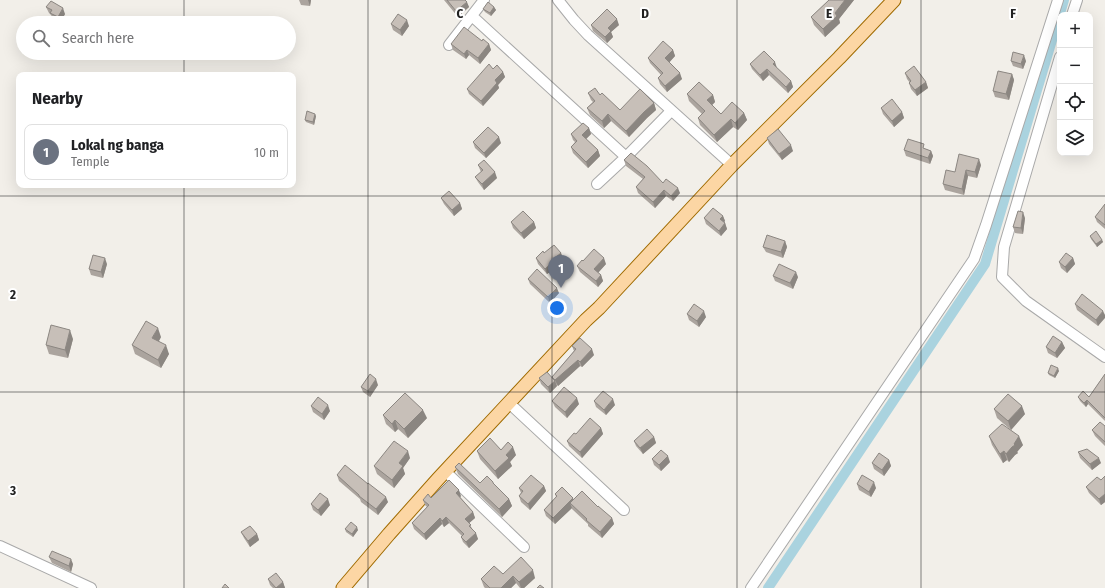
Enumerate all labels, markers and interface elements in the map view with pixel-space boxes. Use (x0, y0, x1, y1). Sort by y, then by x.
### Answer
text: C (457, 6, 464, 21)
text: D (641, 6, 649, 21)
text: E (826, 6, 832, 21)
text: F (1010, 6, 1016, 21)
map controls (1057, 12, 1093, 156)
button: + (1057, 12, 1093, 48)
search box (16, 16, 296, 60)
icon: search (30, 27, 52, 49)
text: Search here (62, 29, 134, 47)
button: − (1057, 48, 1093, 84)
button: locate (1057, 84, 1093, 120)
text: Nearby (32, 88, 83, 109)
button: layers (1057, 120, 1093, 156)
text: Lokal ng banga (71, 136, 164, 154)
text: 1 (43, 145, 49, 160)
text: 10 m (254, 145, 279, 160)
text: Temple (71, 154, 109, 169)
pin: 1 (548, 255, 574, 288)
text: 2 (9, 287, 16, 302)
your location (547, 298, 567, 318)
text: 3 (9, 483, 16, 498)

